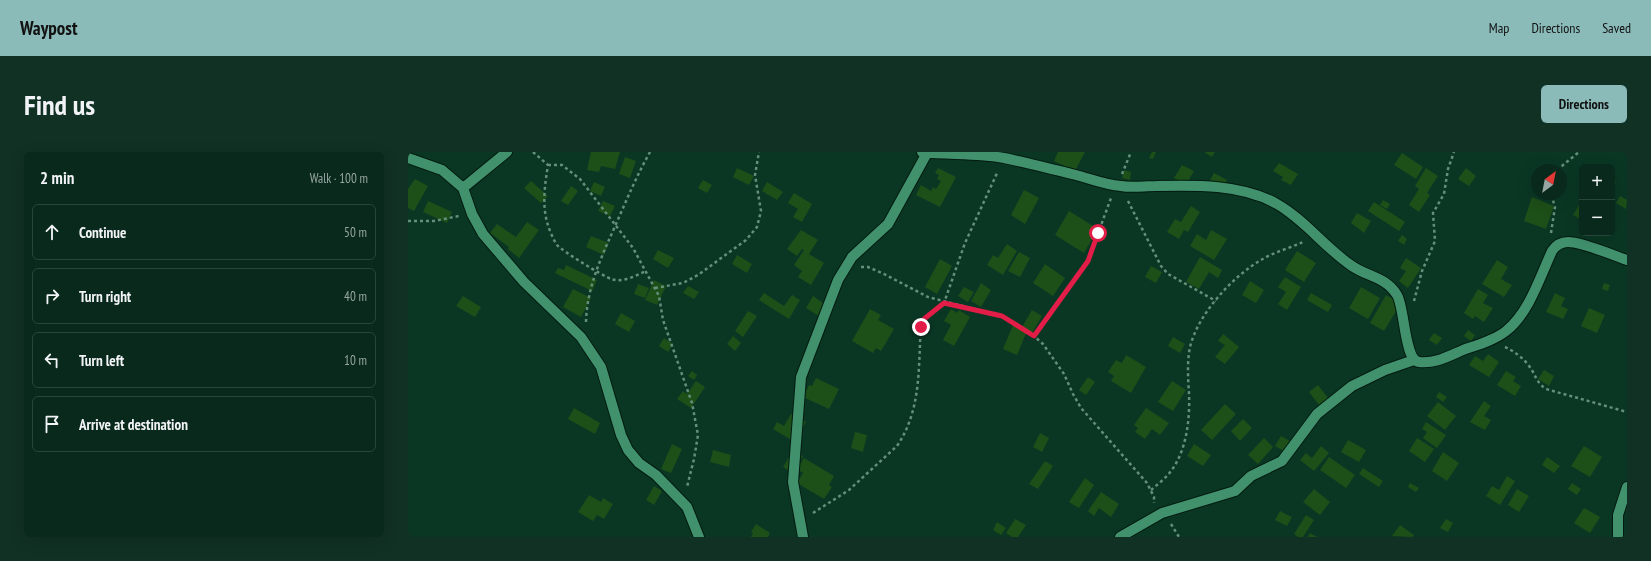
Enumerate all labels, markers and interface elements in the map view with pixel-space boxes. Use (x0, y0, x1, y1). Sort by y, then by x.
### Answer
text: Waypost (20, 16, 77, 40)
text: Map (1489, 19, 1509, 37)
text: Directions (1531, 19, 1580, 37)
text: Saved (1602, 19, 1631, 37)
button: Directions (1541, 85, 1627, 123)
text: Find us (24, 86, 95, 123)
north arrow (1531, 164, 1567, 200)
map controls (1579, 164, 1615, 236)
button: + (1579, 164, 1615, 200)
text: 2 min (40, 167, 74, 189)
text: Walk · 100 m (310, 170, 368, 187)
button: − (1579, 200, 1615, 236)
icon: ahead (41, 221, 63, 243)
text: Continue (79, 223, 126, 242)
text: 50 m (344, 224, 367, 241)
route start (1089, 224, 1107, 242)
icon: right (41, 285, 63, 307)
text: Turn right (79, 287, 131, 306)
text: 40 m (344, 288, 367, 305)
route end (912, 318, 930, 336)
icon: left (41, 349, 63, 371)
text: Turn left (79, 351, 124, 370)
text: 10 m (344, 352, 367, 369)
icon: arrive (41, 413, 63, 435)
text: Arrive at destination (79, 415, 188, 434)

